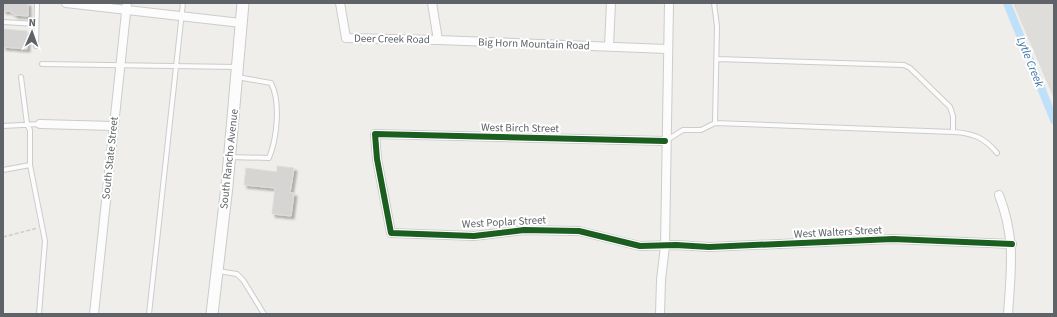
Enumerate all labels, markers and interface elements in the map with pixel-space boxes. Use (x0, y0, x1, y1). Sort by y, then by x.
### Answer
north arrow (12, 12, 52, 52)
text: N (28, 15, 36, 30)
street label: Deer Creek Road (354, 31, 430, 47)
water label: Lytle Creek (1012, 34, 1048, 90)
street label: Big Horn Mountain Road (478, 35, 590, 53)
street label: South Rancho Avenue (216, 108, 242, 210)
street label: South State Street (98, 116, 122, 200)
street label: West Birch Street (481, 120, 559, 136)
street label: West Poplar Street (461, 212, 547, 232)
street label: West Walters Street (793, 222, 883, 242)

